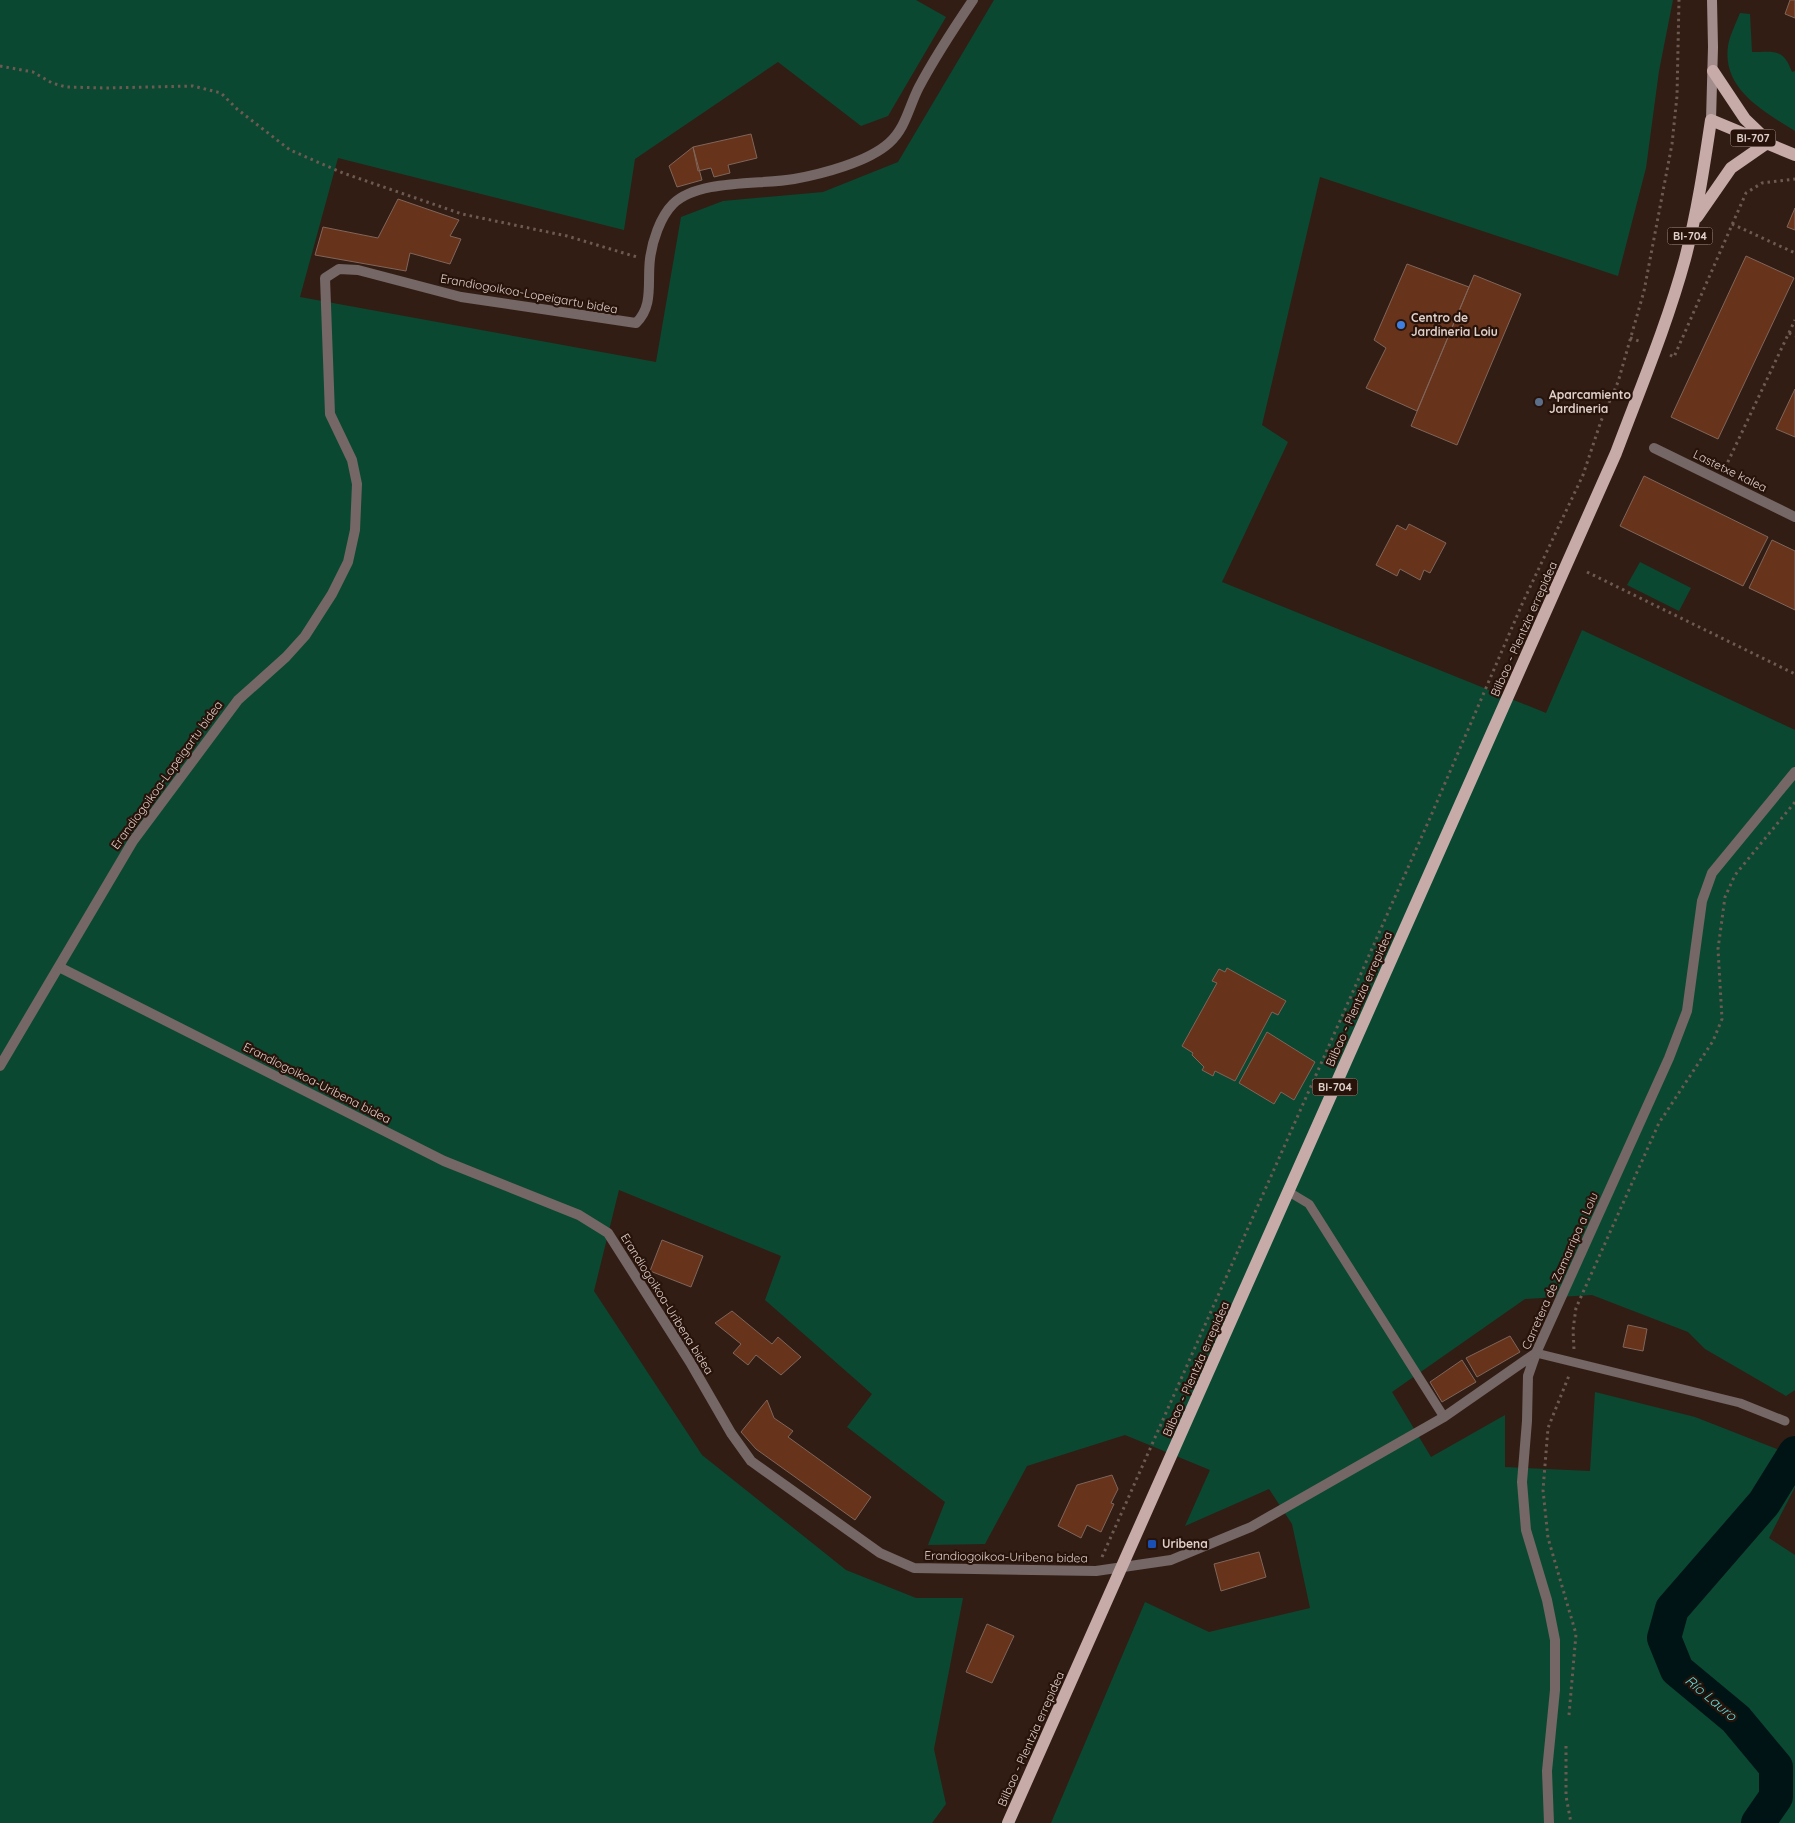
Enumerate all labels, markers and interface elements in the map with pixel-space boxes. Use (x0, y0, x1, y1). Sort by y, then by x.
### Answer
road number: BI-707 (1730, 130, 1776, 146)
road number: BI-704 (1668, 228, 1712, 245)
street label: Erandiogoikoa-Lopeigartu bidea (439, 270, 619, 317)
place label: Centro de Jardineria Loiu (1411, 310, 1498, 339)
marker: Centro de Jardineria Loiu (1395, 319, 1407, 331)
place label: Aparcamiento Jardineria (1549, 387, 1631, 416)
marker: Aparcamiento Jardineria (1533, 396, 1545, 408)
street label: Lastetxe kalea (1691, 446, 1770, 495)
street label: Bilbao - Plentzia errepidea (1487, 559, 1560, 699)
street label: Erandiogoikoa-Lopeigartu bidea (108, 697, 226, 852)
street label: Bilbao - Plentzia errepidea (1322, 929, 1395, 1069)
street label: Erandiogoikoa-Uribena bidea (241, 1039, 393, 1126)
road number: BI-704 (1312, 1078, 1358, 1096)
street label: Carretera de Zamarripa a Loiu (1518, 1190, 1601, 1352)
street label: Erandiogoikoa-Uribena bidea (618, 1230, 717, 1377)
street label: Bilbao - Plentzia errepidea (1159, 1299, 1232, 1439)
place label: Uribena (1162, 1536, 1208, 1551)
marker: Uribena (1146, 1538, 1158, 1550)
street label: Erandiogoikoa-Uribena bidea (924, 1548, 1088, 1565)
street label: Bilbao - Plentzia errepidea (994, 1669, 1067, 1809)
water label: Río Lauro (1681, 1671, 1741, 1725)

